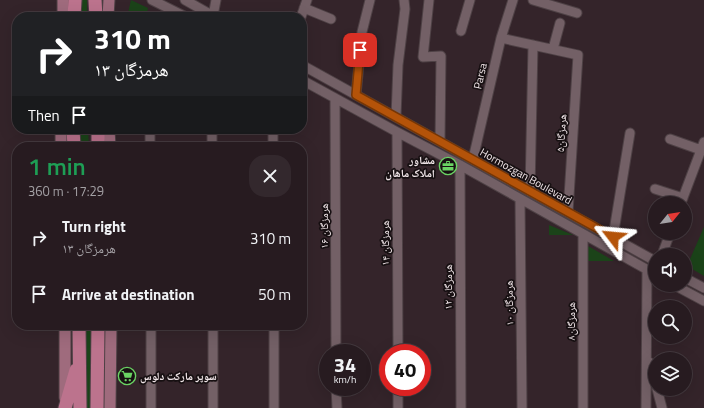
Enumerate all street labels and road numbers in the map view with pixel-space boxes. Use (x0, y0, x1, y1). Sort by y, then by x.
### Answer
street label: Parsa (469, 61, 491, 91)
street label: هرمزگان۵ (552, 113, 570, 153)
street label: Hormozgan Boulevard (477, 144, 575, 208)
street label: هرمزگان ۱۶ (316, 203, 332, 249)
street label: هرمزگان ۱۴ (377, 220, 393, 266)
street label: هرمزگان ۱۲ (440, 264, 456, 310)
street label: هرمزگان ۱۰ (501, 280, 517, 326)
street label: هرمزگان۸ (563, 301, 579, 340)

